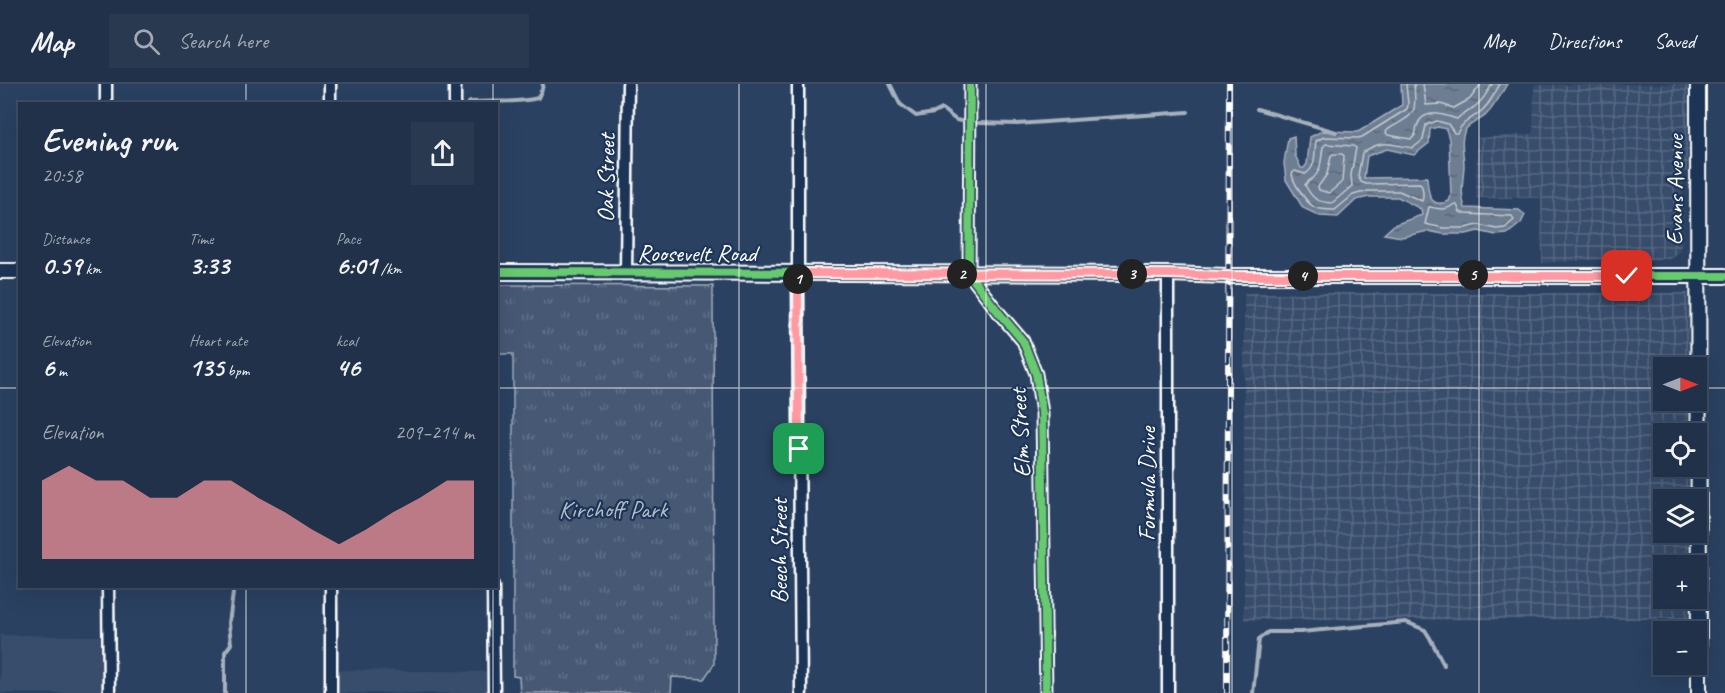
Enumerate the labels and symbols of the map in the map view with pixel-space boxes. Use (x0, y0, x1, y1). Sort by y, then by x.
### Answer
street label: Oak Street (590, 131, 622, 223)
street label: Evans Avenue (1660, 132, 1690, 245)
street label: Roosevelt Road (637, 238, 760, 268)
pin (1601, 250, 1652, 301)
pin: 2 (947, 259, 977, 289)
pin: 3 (1117, 259, 1147, 289)
pin: 5 (1458, 260, 1488, 290)
pin: 4 (1288, 261, 1318, 291)
pin: 1 (783, 264, 813, 294)
north arrow (1653, 357, 1707, 411)
street label: Elm Street (1003, 386, 1037, 478)
pin (773, 423, 824, 474)
street label: Formula Drive (1132, 425, 1162, 541)
park label: Kirchoff Park (559, 494, 669, 524)
street label: Beech Street (764, 496, 794, 604)

